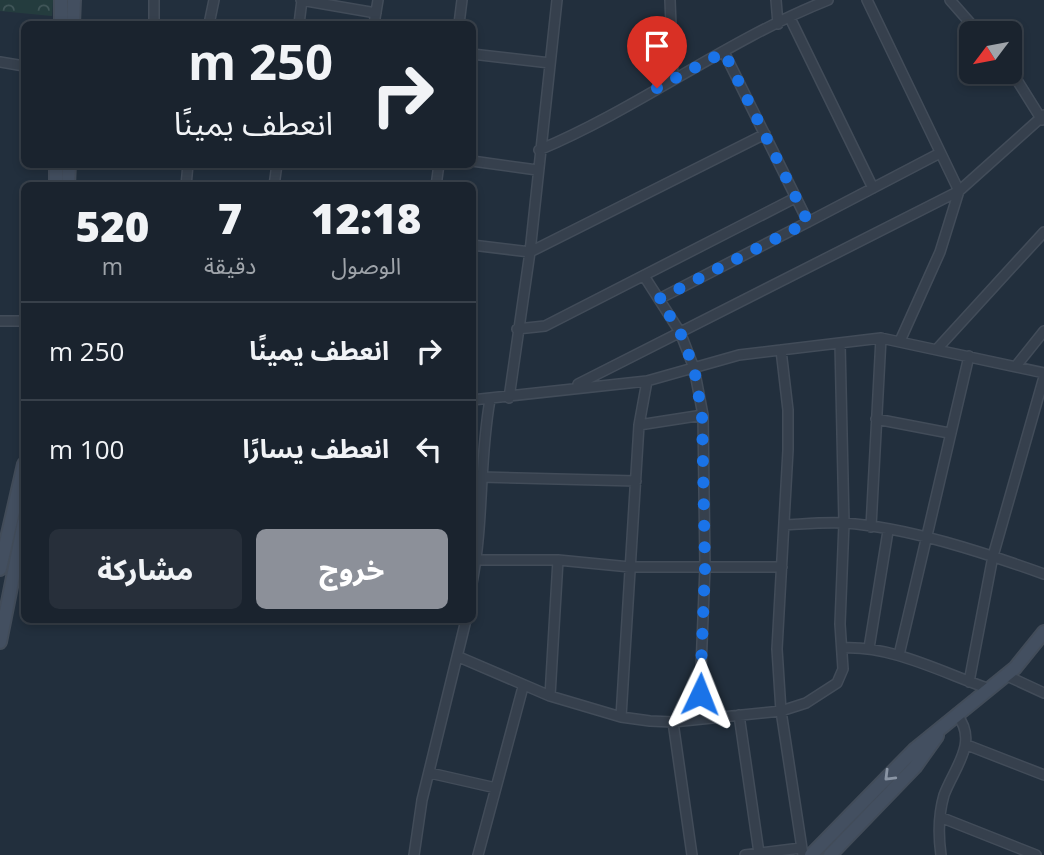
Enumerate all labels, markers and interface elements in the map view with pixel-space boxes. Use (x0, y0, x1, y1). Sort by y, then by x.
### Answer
pin (627, 16, 687, 88)
north arrow (959, 21, 1022, 84)
map controls (959, 21, 1022, 84)
icon: arrive (638, 27, 676, 65)
text: 250 m (188, 28, 333, 94)
icon: right (357, 49, 448, 140)
text: انعطف يمينًا (174, 101, 333, 144)
text: 7 (218, 189, 242, 246)
text: 12:18 (311, 189, 421, 246)
text: 520 (76, 197, 149, 254)
text: دقيقة (204, 249, 256, 281)
text: الوصول (331, 249, 401, 281)
text: m (102, 250, 123, 282)
text: انعطف يمينًا (249, 332, 389, 368)
icon: right (410, 332, 448, 370)
text: 250 m (49, 333, 124, 369)
text: انعطف يسارًا (243, 430, 389, 466)
icon: left (410, 430, 448, 468)
text: 100 m (49, 431, 124, 467)
button: مشاركة (49, 529, 242, 609)
button: خروج (256, 529, 448, 609)
position arrow (663, 657, 737, 731)
one-way arrow (884, 767, 897, 780)

